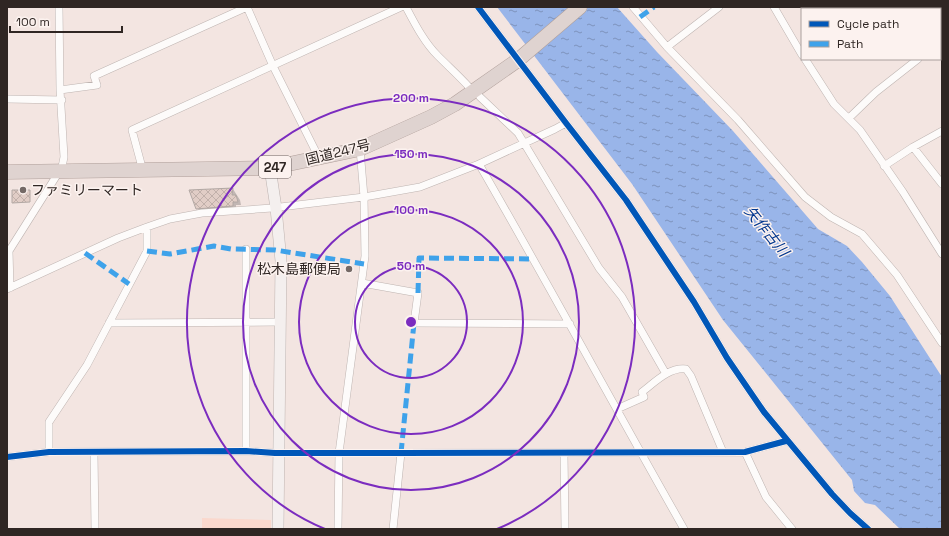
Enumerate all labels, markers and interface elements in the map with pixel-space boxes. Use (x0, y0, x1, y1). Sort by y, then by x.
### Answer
scale bar (10, 8, 122, 34)
legend (801, 8, 941, 60)
text: 100 m (16, 14, 50, 30)
text: Cycle path (837, 16, 899, 32)
text: Path (837, 36, 863, 52)
text: 200 m (393, 90, 429, 106)
street label: 国道247号 (304, 135, 372, 169)
text: 150 m (394, 146, 428, 162)
road number: 247 (259, 156, 291, 178)
place label: ファミリーマート (31, 181, 143, 199)
marker: ファミリーマート (18, 185, 28, 195)
text: 100 m (394, 202, 428, 218)
water label: 矢作古川 (741, 202, 795, 262)
text: 50 m (397, 258, 425, 274)
place label: 松木島郵便局 (257, 260, 341, 278)
marker: 松木島郵便局 (344, 264, 354, 274)
centre of rings (404, 315, 418, 329)

